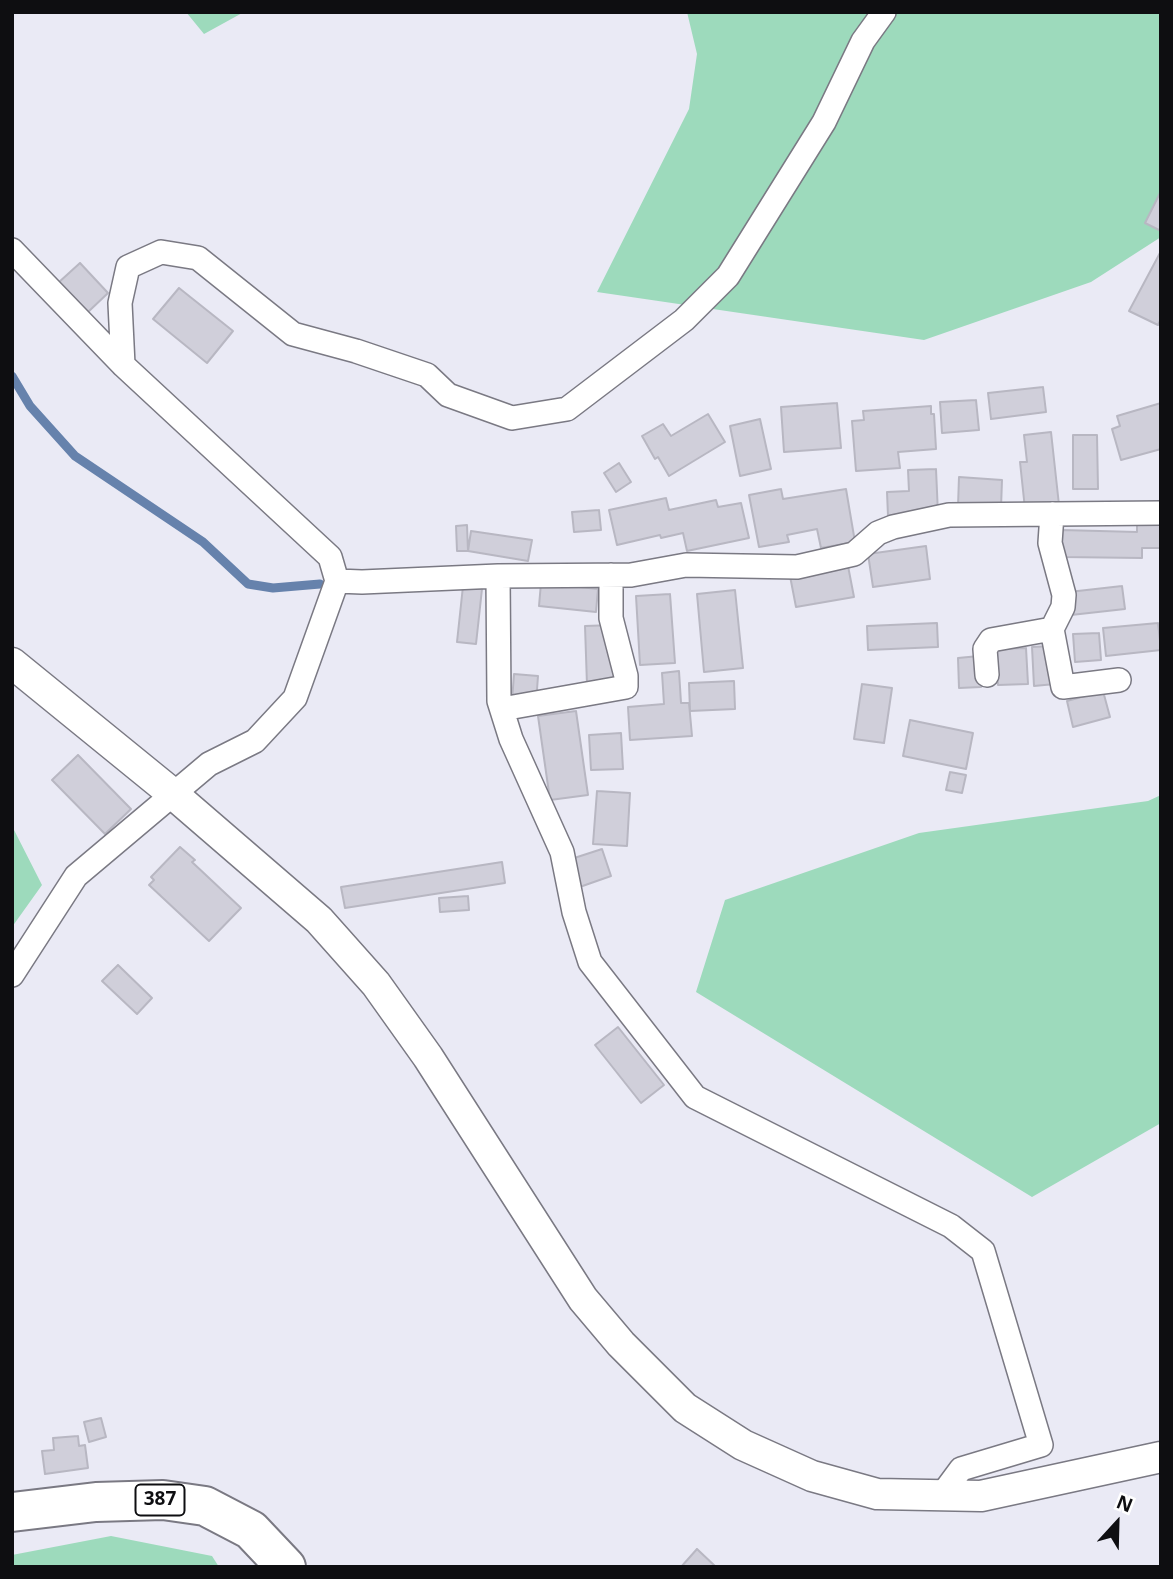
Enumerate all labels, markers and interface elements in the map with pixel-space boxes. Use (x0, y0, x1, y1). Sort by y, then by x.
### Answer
road number: 387 (136, 1484, 184, 1516)
north arrow (1082, 1488, 1152, 1558)
text: N (1113, 1489, 1137, 1518)

